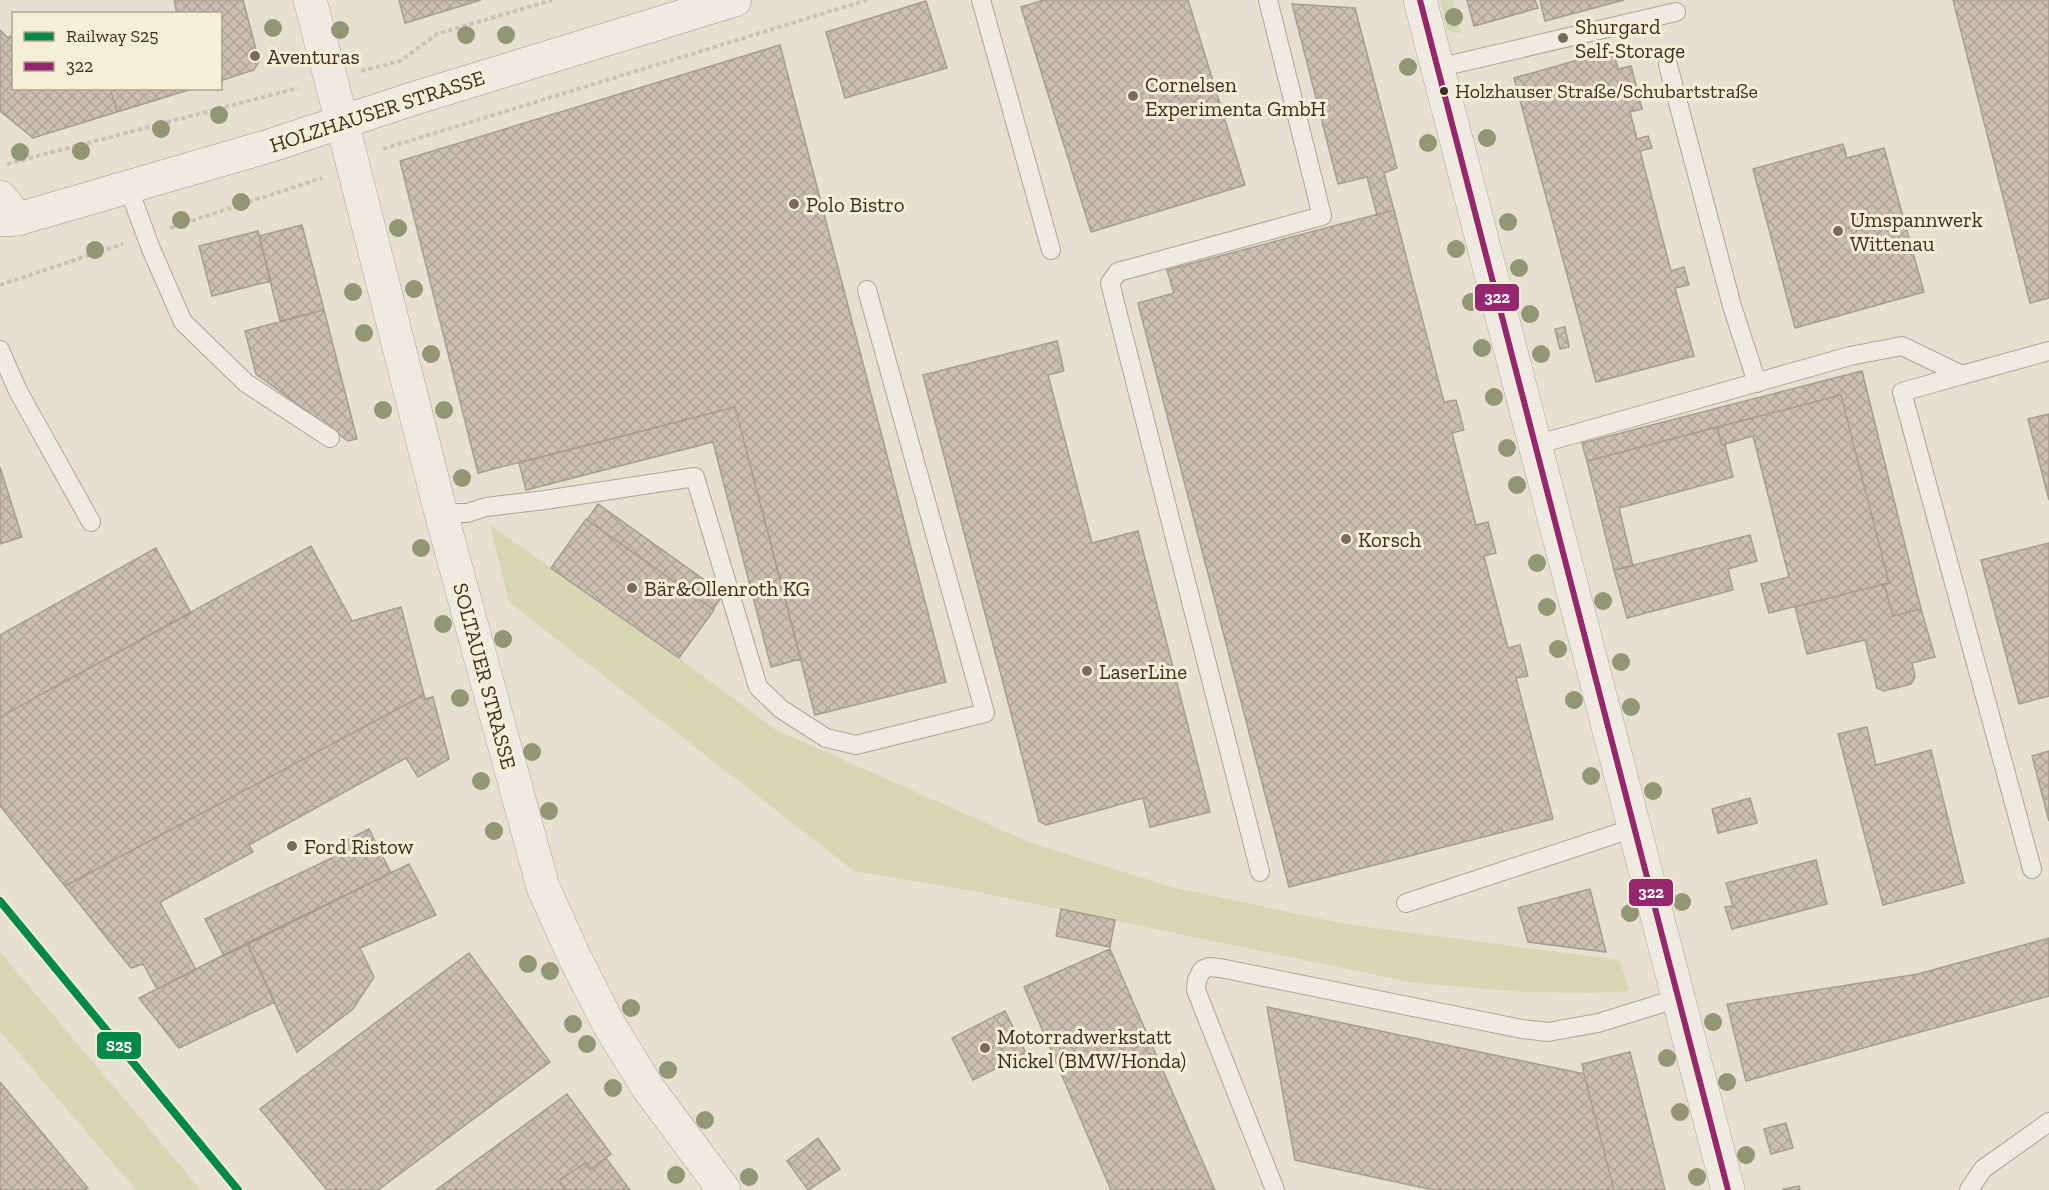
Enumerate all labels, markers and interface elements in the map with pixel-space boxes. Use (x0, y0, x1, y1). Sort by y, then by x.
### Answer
legend (12, 12, 222, 90)
place label: Shurgard Self-Storage (1575, 14, 1685, 63)
text: Railway S25 (66, 25, 158, 47)
marker: Shurgard Self-Storage (1556, 31, 1570, 45)
place label: Aventuras (267, 44, 360, 69)
marker: Aventuras (248, 49, 262, 63)
text: 322 (66, 55, 93, 77)
street label: HOLZHAUSER STRASSE (266, 64, 488, 158)
place label: Cornelsen Experimenta GmbH (1145, 72, 1326, 121)
place label: Holzhauser Straße/Schubartstraße (1455, 79, 1758, 103)
marker: Holzhauser Straße/Schubartstraße (1438, 85, 1450, 97)
marker: Cornelsen Experimenta GmbH (1126, 89, 1140, 103)
place label: Polo Bistro (806, 192, 905, 217)
marker: Polo Bistro (787, 197, 801, 211)
place label: Umspannwerk Wittenau (1850, 207, 1983, 256)
marker: Umspannwerk Wittenau (1831, 224, 1845, 238)
line badge: 322 (1474, 283, 1520, 312)
text: 322 (1484, 288, 1510, 307)
place label: Korsch (1358, 527, 1422, 552)
marker: Korsch (1339, 532, 1353, 546)
place label: Bär&Ollenroth KG (644, 576, 810, 601)
street label: SOLTAUER STRASSE (448, 580, 522, 772)
marker: Bär&Ollenroth KG (625, 581, 639, 595)
place label: LaserLine (1099, 659, 1187, 684)
marker: LaserLine (1080, 664, 1094, 678)
place label: Ford Ristow (304, 834, 414, 859)
marker: Ford Ristow (285, 839, 299, 853)
line badge: 322 (1628, 878, 1674, 907)
text: 322 (1638, 883, 1664, 902)
place label: Motorradwerkstatt Nickel (BMW/Honda) (997, 1024, 1186, 1073)
line badge: S25 (96, 1031, 142, 1060)
text: S25 (106, 1036, 132, 1055)
marker: Motorradwerkstatt Nickel (BMW/Honda) (978, 1041, 992, 1055)

